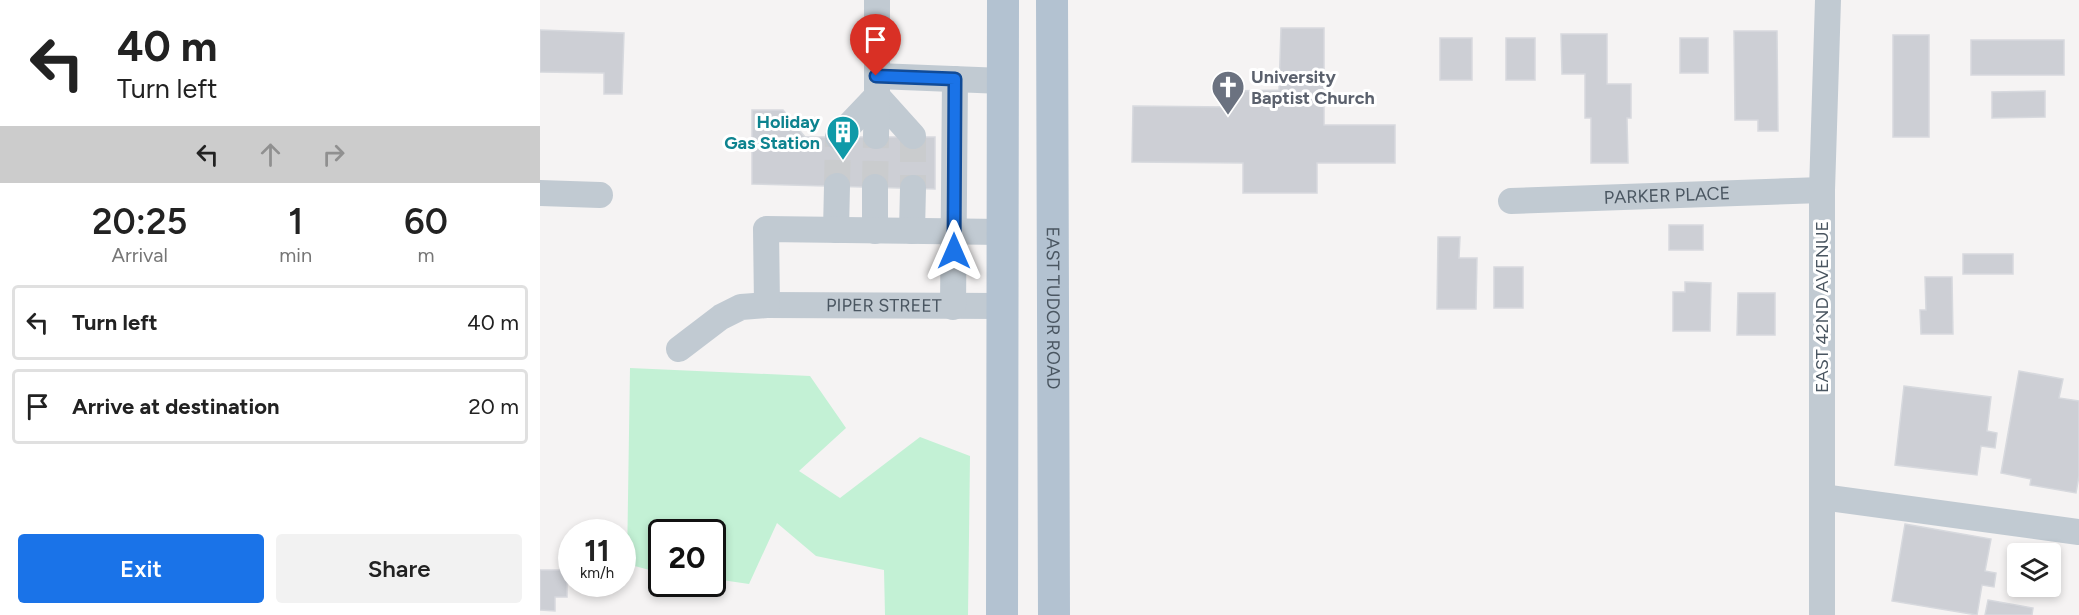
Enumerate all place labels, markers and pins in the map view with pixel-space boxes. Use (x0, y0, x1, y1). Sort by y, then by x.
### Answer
pin (850, 14, 901, 76)
place label: University Baptist Church (1251, 66, 1375, 109)
church icon: University Baptist Church (1210, 69, 1246, 116)
place label: Holiday Gas Station (724, 111, 821, 154)
building icon: Holiday Gas Station (825, 114, 861, 161)

